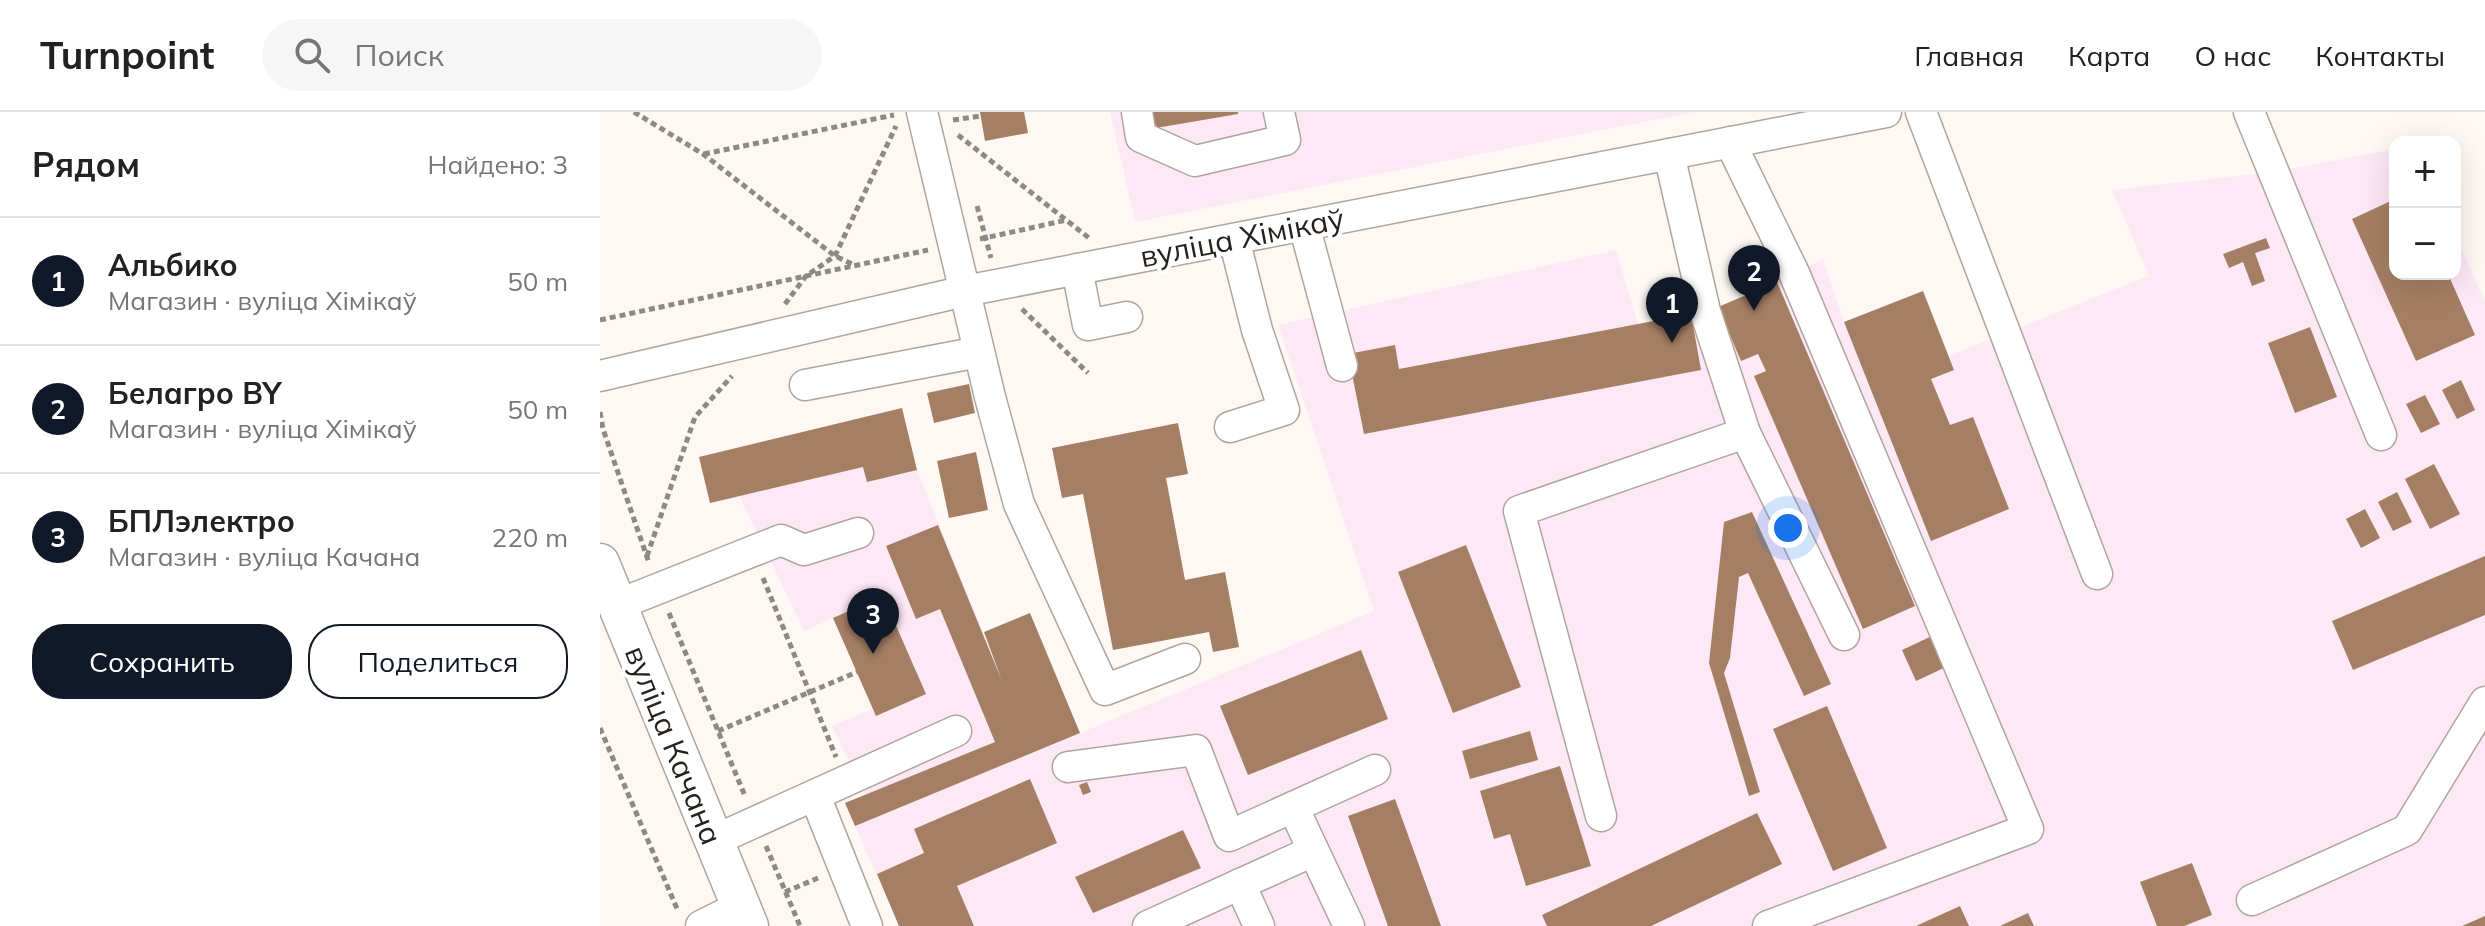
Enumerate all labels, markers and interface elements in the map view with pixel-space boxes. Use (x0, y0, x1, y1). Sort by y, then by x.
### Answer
search box (262, 19, 822, 91)
text: Turnpoint (40, 31, 214, 79)
icon: search (290, 33, 334, 77)
text: Поиск (354, 36, 444, 74)
text: Главная (1914, 38, 2024, 73)
text: Карта (2068, 38, 2150, 73)
text: О нас (2194, 38, 2271, 73)
text: Контакты (2315, 38, 2445, 73)
map controls (2389, 136, 2461, 280)
button: + (2389, 136, 2461, 208)
text: Рядом (32, 143, 140, 186)
text: Найдено: 3 (428, 148, 568, 181)
street label: вуліца Хімікаў (1137, 199, 1347, 275)
button: − (2389, 208, 2461, 280)
pin: 2 (1728, 245, 1780, 311)
text: Альбико (108, 246, 238, 284)
text: 1 (50, 265, 66, 298)
text: 50 m (507, 265, 568, 298)
pin: 1 (1646, 277, 1698, 343)
text: Магазин · вуліца Хімікаў (108, 284, 417, 317)
text: Белагро BY (108, 374, 281, 412)
text: 2 (50, 393, 66, 426)
text: 50 m (507, 393, 568, 426)
text: Магазин · вуліца Хімікаў (108, 412, 417, 445)
text: БПЛэлектро (108, 502, 295, 540)
your location (1768, 508, 1808, 548)
text: 3 (50, 521, 66, 554)
text: 220 m (492, 521, 568, 554)
text: Магазин · вуліца Качана (108, 540, 420, 573)
pin: 3 (847, 588, 899, 654)
button: Сохранить (32, 624, 292, 699)
button: Поделиться (308, 624, 568, 699)
street label: вуліца Качана (617, 640, 731, 850)

